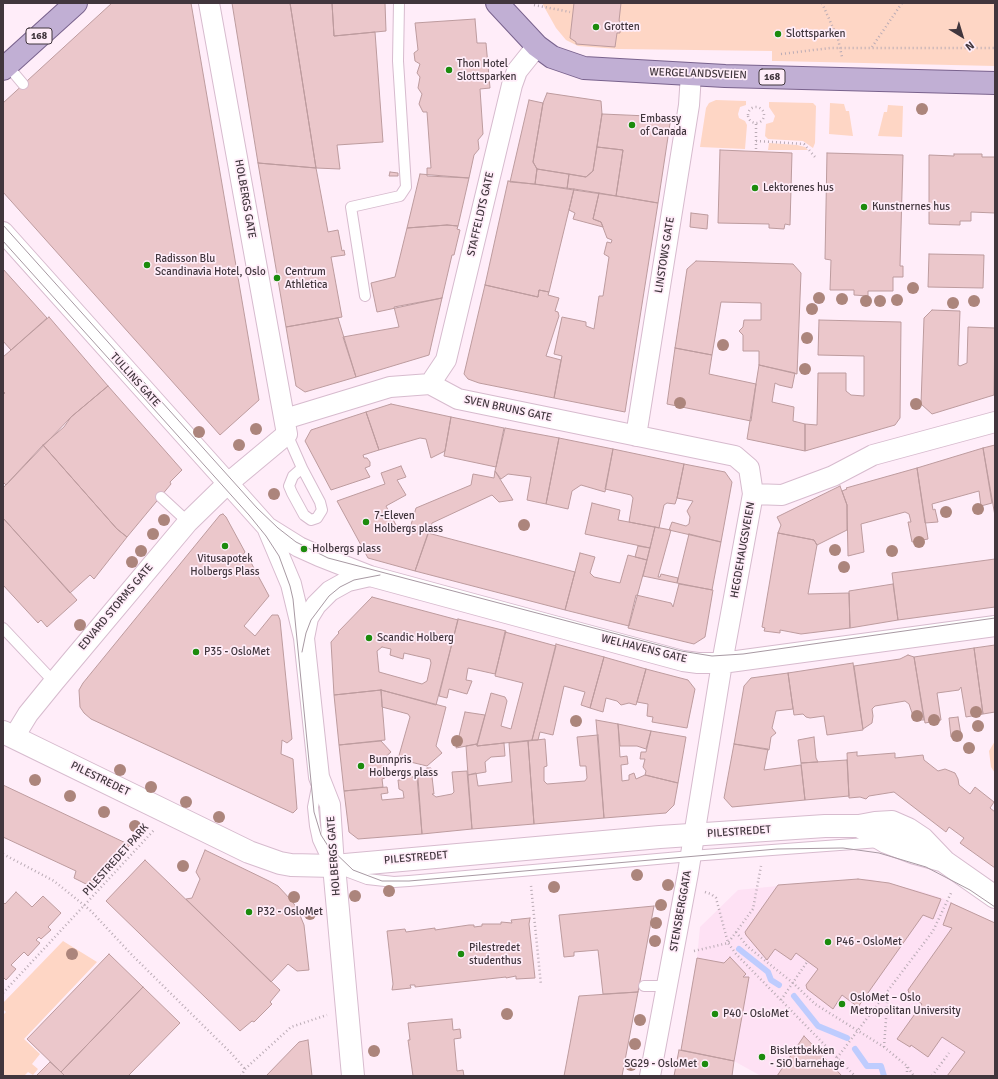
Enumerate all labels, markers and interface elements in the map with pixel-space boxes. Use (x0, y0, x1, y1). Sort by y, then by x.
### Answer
north arrow (942, 16, 982, 56)
place label: Grotten (604, 20, 640, 34)
marker: Grotten (591, 22, 601, 32)
place label: Slottsparken (786, 27, 846, 41)
road number: 168 (26, 28, 52, 44)
marker: Slottsparken (773, 29, 783, 39)
text: N (963, 38, 977, 53)
place label: Thon Hotel Slottsparken (457, 57, 517, 83)
marker: Thon Hotel Slottsparken (444, 65, 454, 75)
street label: WERGELANDSVEIEN (649, 66, 747, 82)
road number: 168 (759, 69, 785, 85)
place label: Embassy of Canada (640, 112, 687, 138)
marker: Embassy of Canada (627, 120, 637, 130)
street label: HOLBERGS GATE (232, 158, 258, 240)
street label: STAFFELDTS GATE (465, 170, 497, 258)
place label: Lektorenes hus (763, 181, 834, 195)
marker: Lektorenes hus (750, 183, 760, 193)
place label: Kunstnernes hus (872, 200, 950, 214)
marker: Kunstnernes hus (859, 202, 869, 212)
street label: LINSTOWS GATE (652, 216, 678, 294)
place label: Radisson Blu Scandinavia Hotel, Oslo (155, 252, 266, 278)
marker: Radisson Blu Scandinavia Hotel, Oslo (142, 260, 152, 270)
place label: Centrum Athletica (285, 265, 328, 291)
marker: Centrum Athletica (272, 273, 282, 283)
street label: TULLINS GATE (107, 350, 163, 410)
street label: SVEN BRUNS GATE (463, 393, 553, 425)
street label: HEGDEHAUGSVEIEN (728, 501, 758, 599)
place label: 7-Eleven Holbergs plass (374, 509, 443, 535)
marker: 7-Eleven Holbergs plass (361, 517, 371, 527)
marker: Vitusapotek Holbergs Plass (220, 541, 230, 551)
place label: Holbergs plass (312, 542, 381, 556)
marker: Holbergs plass (299, 544, 309, 554)
place label: Vitusapotek Holbergs Plass (190, 552, 260, 578)
street label: EDVARD STORMS GATE (76, 561, 156, 653)
place label: Scandic Holberg (377, 631, 454, 645)
street label: WELHAVENS GATE (600, 632, 688, 666)
marker: Scandic Holberg (364, 633, 374, 643)
place label: P35 - OsloMet (204, 645, 270, 659)
marker: P35 - OsloMet (191, 647, 201, 657)
place label: Bunnpris Holbergs plass (369, 753, 438, 779)
street label: PILESTREDET (68, 759, 132, 799)
marker: Bunnpris Holbergs plass (356, 761, 366, 771)
street label: HOLBERGS GATE (325, 816, 343, 896)
street label: PILESTREDET PARK (80, 821, 152, 899)
street label: PILESTREDET (707, 823, 771, 841)
street label: PILESTREDET (383, 849, 449, 867)
street label: STENSBERGGATA (667, 869, 695, 953)
place label: P32 - OsloMet (257, 905, 323, 919)
marker: P32 - OsloMet (244, 907, 254, 917)
place label: P46 - OsloMet (836, 935, 902, 949)
marker: P46 - OsloMet (823, 937, 833, 947)
place label: Pilestredet studenthus (469, 941, 522, 967)
marker: Pilestredet studenthus (456, 949, 466, 959)
place label: OsloMet – Oslo Metropolitan University (850, 991, 961, 1017)
marker: OsloMet – Oslo Metropolitan University (837, 999, 847, 1009)
place label: P40 - OsloMet (723, 1007, 789, 1021)
marker: P40 - OsloMet (710, 1009, 720, 1019)
place label: Bislettbekken - SiO barnehage (770, 1044, 845, 1070)
marker: Bislettbekken - SiO barnehage (757, 1052, 767, 1062)
place label: SG29 - OsloMet (624, 1057, 697, 1071)
marker: SG29 - OsloMet (700, 1059, 710, 1069)

